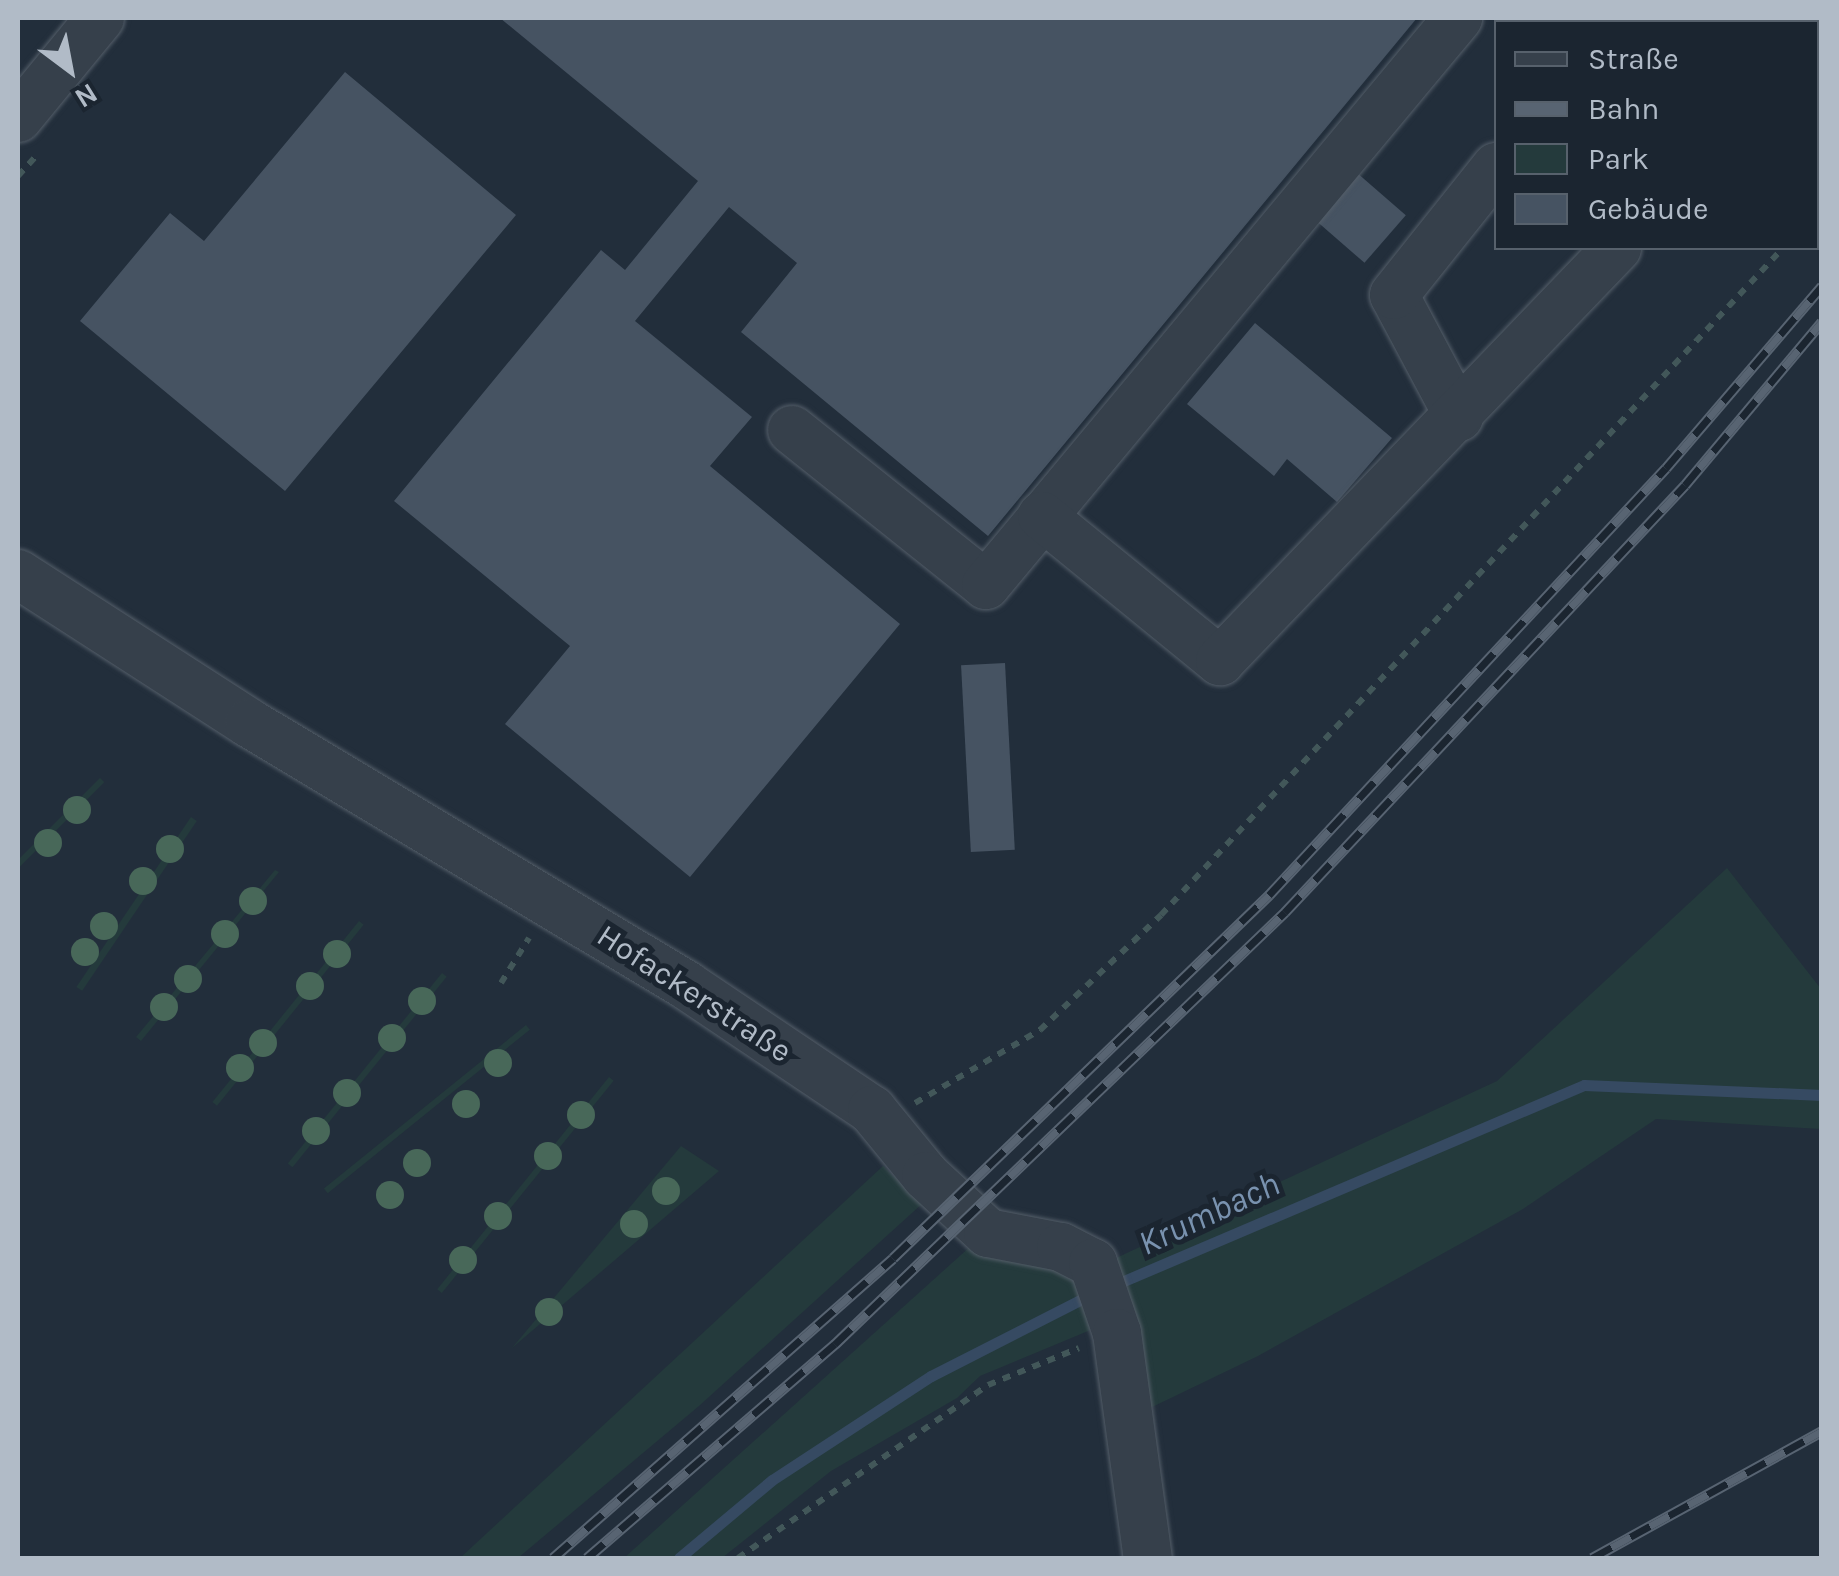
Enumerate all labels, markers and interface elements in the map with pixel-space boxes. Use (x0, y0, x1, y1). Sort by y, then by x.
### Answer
north arrow (20, 20, 120, 120)
legend (1494, 20, 1819, 250)
text: Straße (1588, 41, 1679, 77)
text: N (69, 77, 103, 115)
text: Bahn (1588, 91, 1659, 127)
text: Park (1588, 141, 1649, 177)
text: Gebäude (1588, 191, 1708, 227)
street label: Hofackerstraße (590, 917, 798, 1071)
water label: Krumbach (1132, 1163, 1286, 1265)

